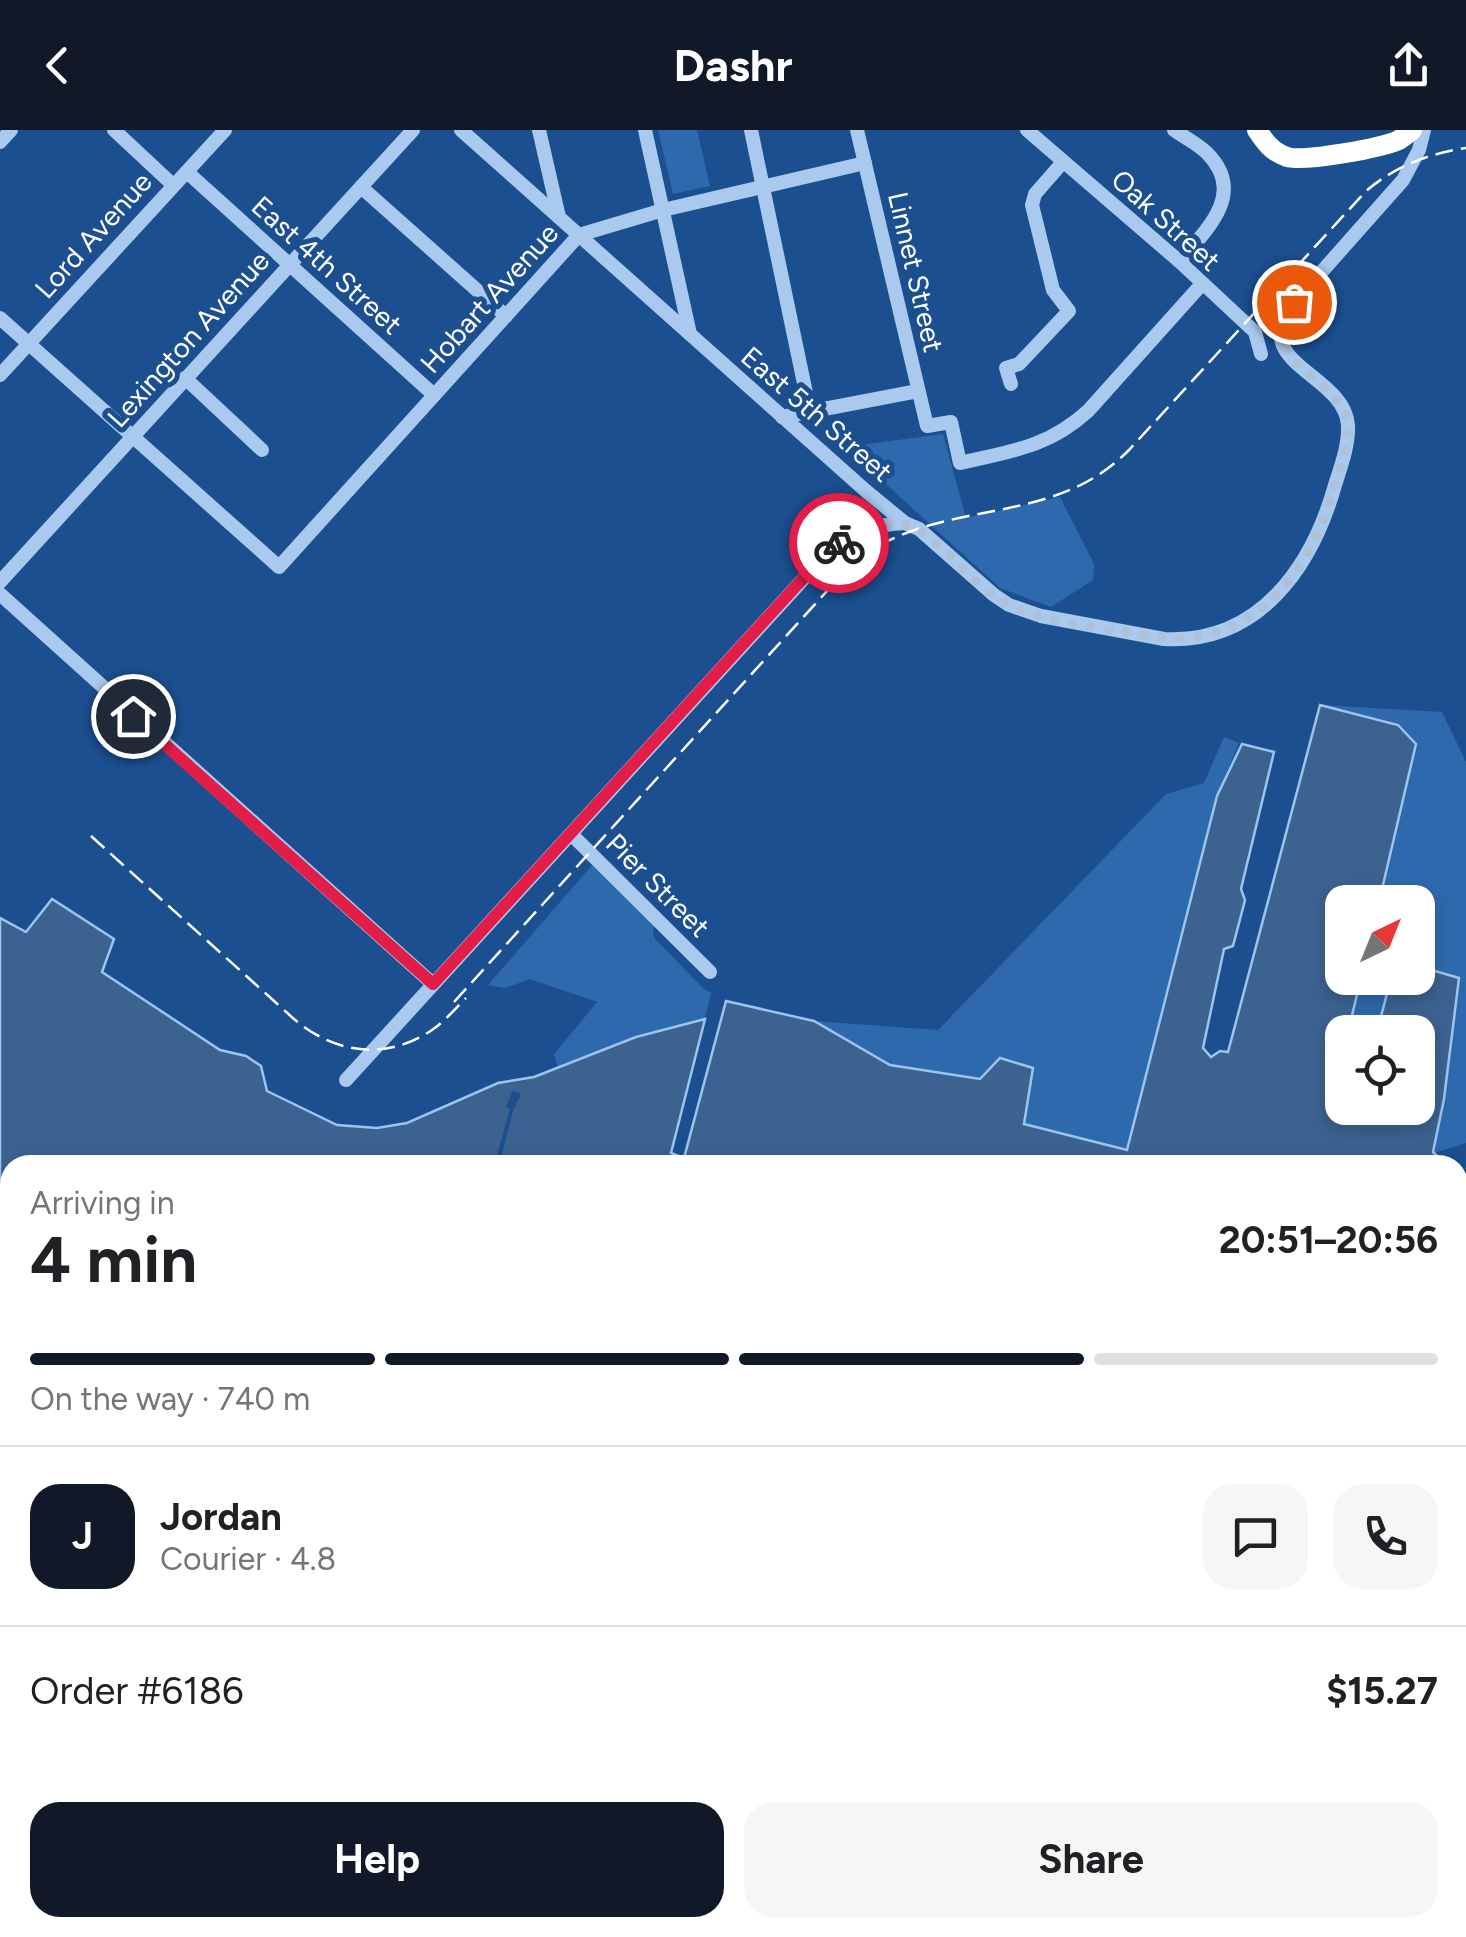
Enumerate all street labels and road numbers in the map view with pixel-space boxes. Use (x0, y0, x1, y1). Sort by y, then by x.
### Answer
street label: Oak Street (1104, 162, 1228, 278)
street label: Lord Avenue (27, 165, 159, 305)
street label: East 4th Street (245, 189, 409, 341)
street label: Linnet Street (881, 189, 951, 355)
street label: Hobart Avenue (413, 216, 565, 380)
street label: Lexington Avenue (100, 244, 276, 434)
street label: East 5th Street (735, 339, 899, 489)
street label: Pier Street (599, 826, 717, 944)

